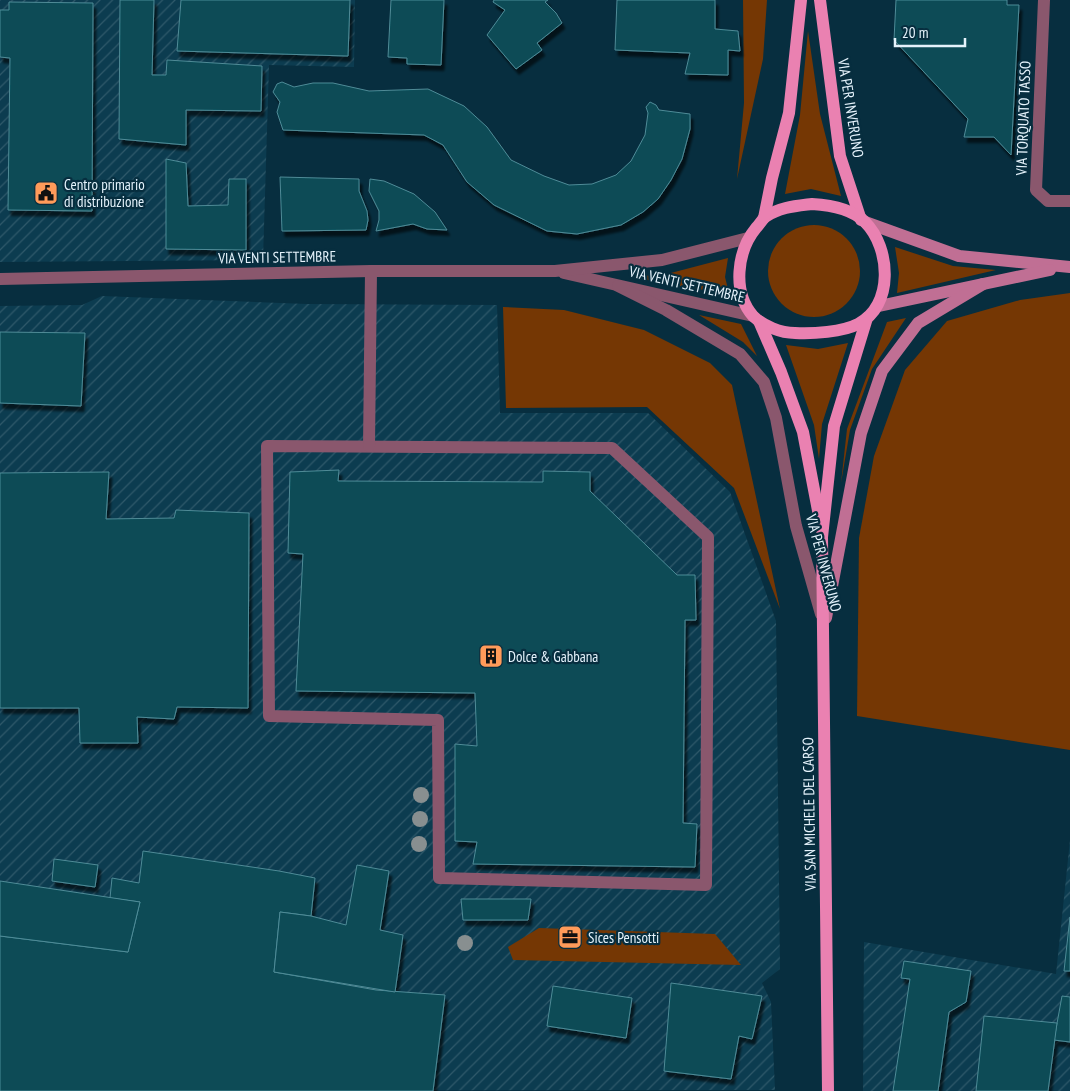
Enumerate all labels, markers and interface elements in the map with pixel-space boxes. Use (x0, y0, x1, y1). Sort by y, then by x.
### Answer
scale bar (895, 15, 965, 47)
text: 20 m (902, 23, 928, 42)
street label: VIA PER INVERUNO (834, 56, 868, 159)
street label: VIA TORQUATO TASSO (1011, 60, 1034, 177)
place label: Centro primario di distribuzione (64, 175, 145, 211)
public building icon: Centro primario di distribuzione (33, 180, 59, 206)
street label: VIA VENTI SETTEMBRE (217, 246, 336, 268)
street label: VIA VENTI SETTEMBRE (626, 261, 747, 307)
street label: VIA PER INVERUNO (802, 511, 846, 614)
building icon: Dolce & Gabbana (478, 643, 504, 669)
place label: Dolce & Gabbana (508, 647, 598, 666)
street label: VIA SAN MICHELE DEL CARSO (798, 737, 820, 892)
office icon: Sices Pensotti (557, 924, 583, 950)
place label: Sices Pensotti (588, 928, 659, 947)

